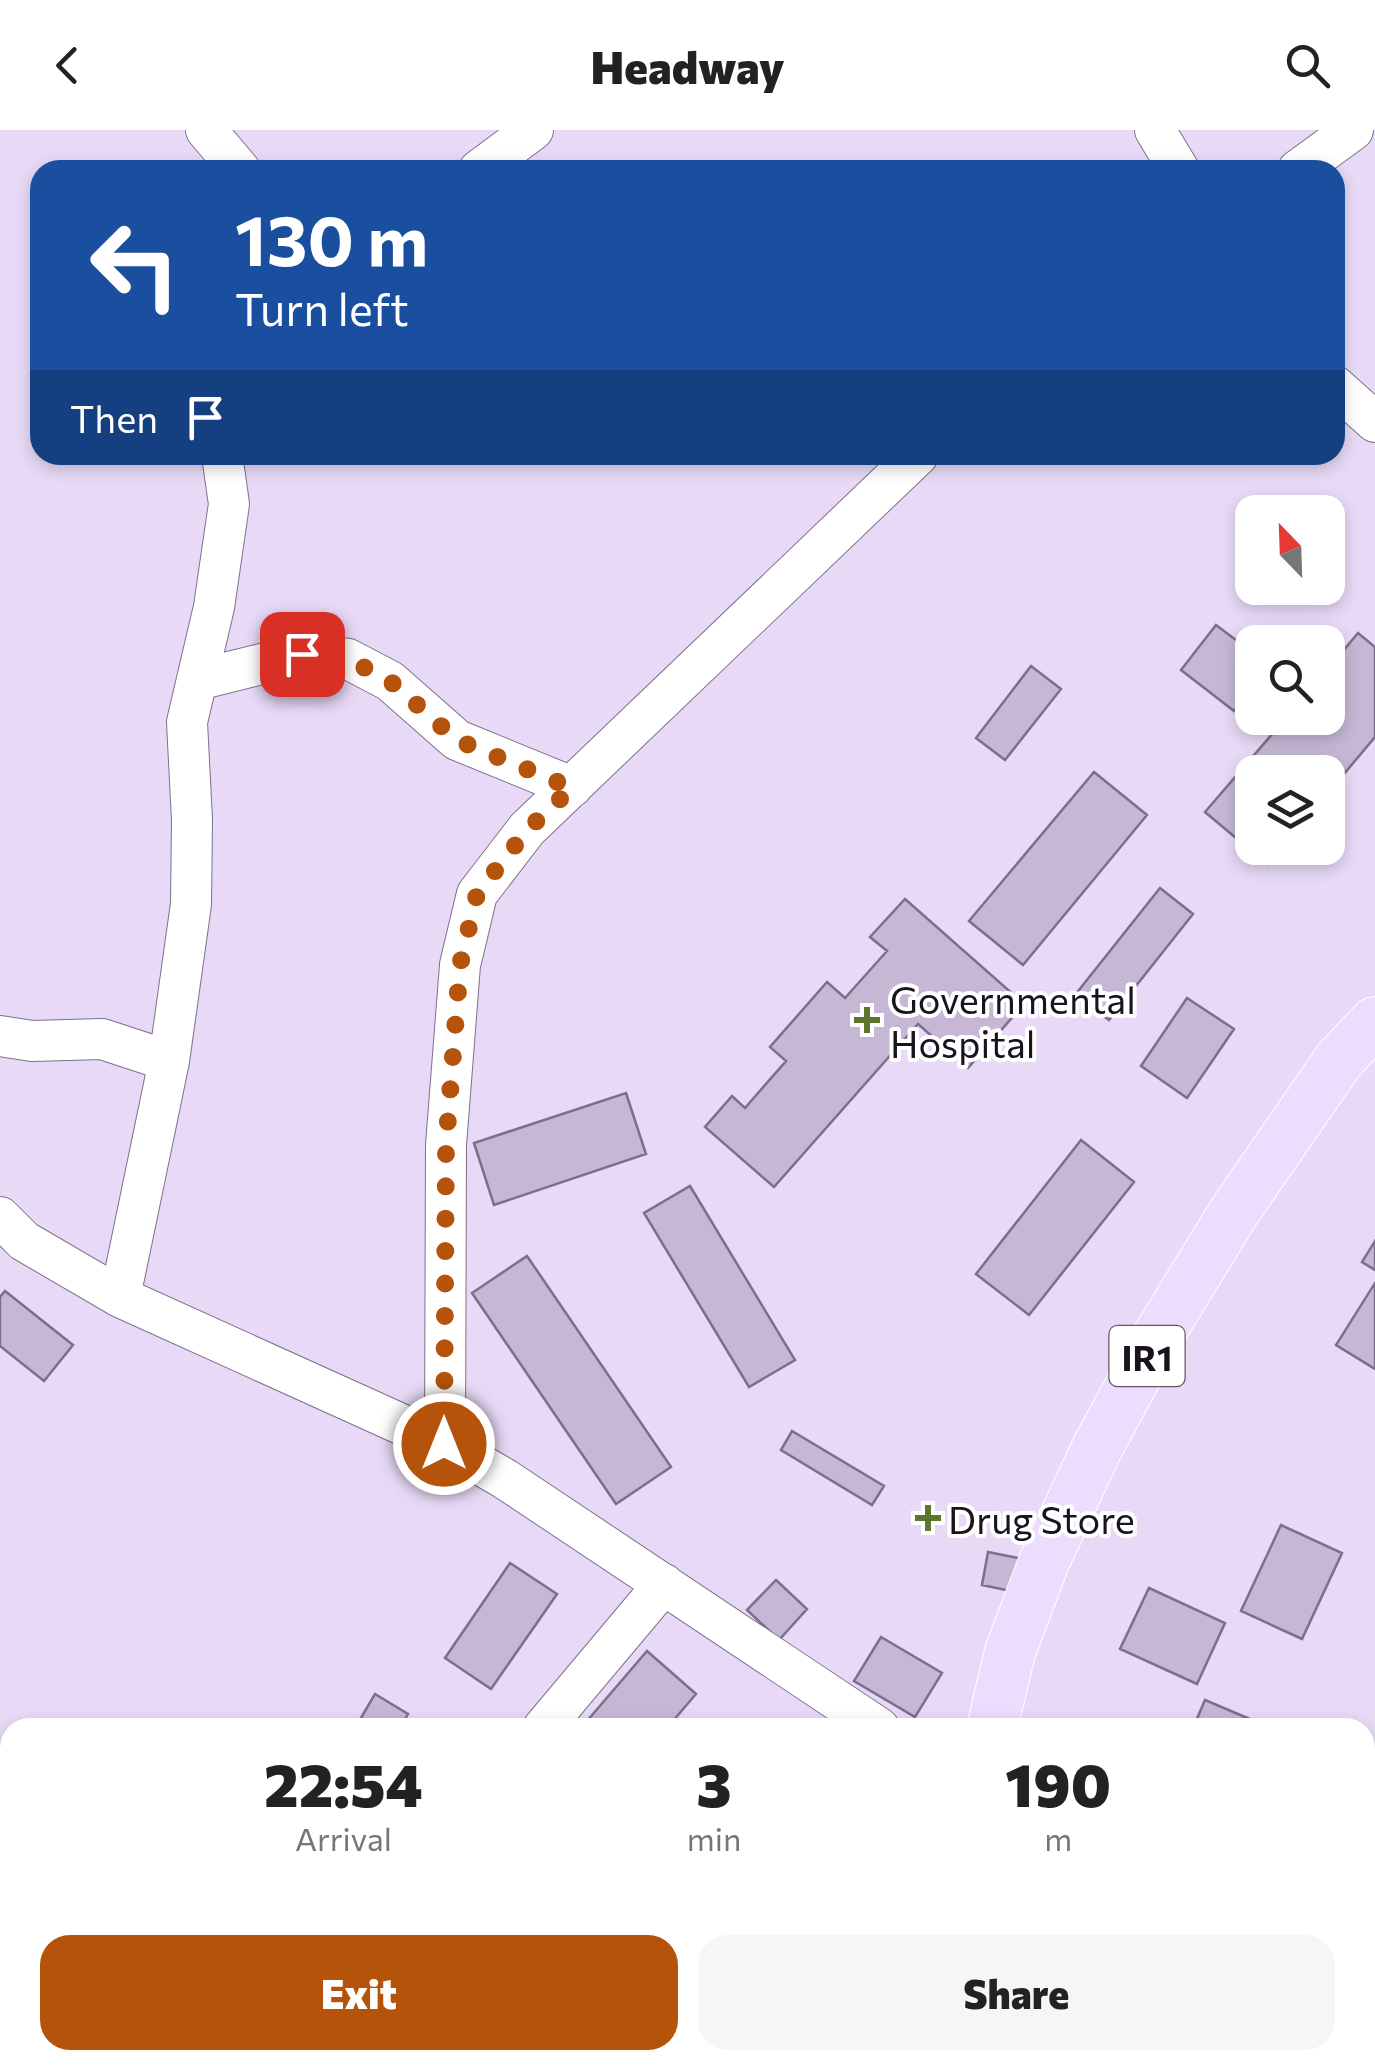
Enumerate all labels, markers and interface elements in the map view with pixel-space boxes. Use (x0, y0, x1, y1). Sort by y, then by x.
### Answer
icon: back (40, 38, 95, 93)
text: Headway (591, 38, 784, 93)
icon: search (1280, 38, 1335, 93)
text: 130 m (235, 195, 428, 280)
icon: left (70, 200, 200, 330)
text: Turn left (235, 280, 409, 335)
icon: arrive (178, 390, 233, 445)
text: Then (70, 394, 158, 441)
north arrow (1235, 495, 1345, 605)
map controls (1235, 495, 1345, 865)
pin (260, 612, 345, 697)
button: search (1235, 625, 1345, 735)
icon: arrive (275, 627, 330, 682)
button: layers (1235, 755, 1345, 865)
place label: Governmental Hospital (890, 975, 1136, 1066)
marker: Governmental Hospital (854, 1007, 880, 1033)
road number: IR1 (1110, 1326, 1184, 1386)
position arrow (392, 1392, 496, 1496)
place label: Drug Store (948, 1495, 1135, 1542)
marker: Drug Store (917, 1507, 939, 1529)
text: 22:54 (264, 1746, 423, 1819)
text: 3 (696, 1746, 732, 1819)
text: 190 (1005, 1746, 1111, 1819)
text: Arrival (295, 1818, 392, 1858)
text: min (687, 1818, 741, 1858)
text: m (1044, 1818, 1072, 1858)
button: Exit (40, 1935, 678, 2050)
button: Share (698, 1935, 1335, 2050)

